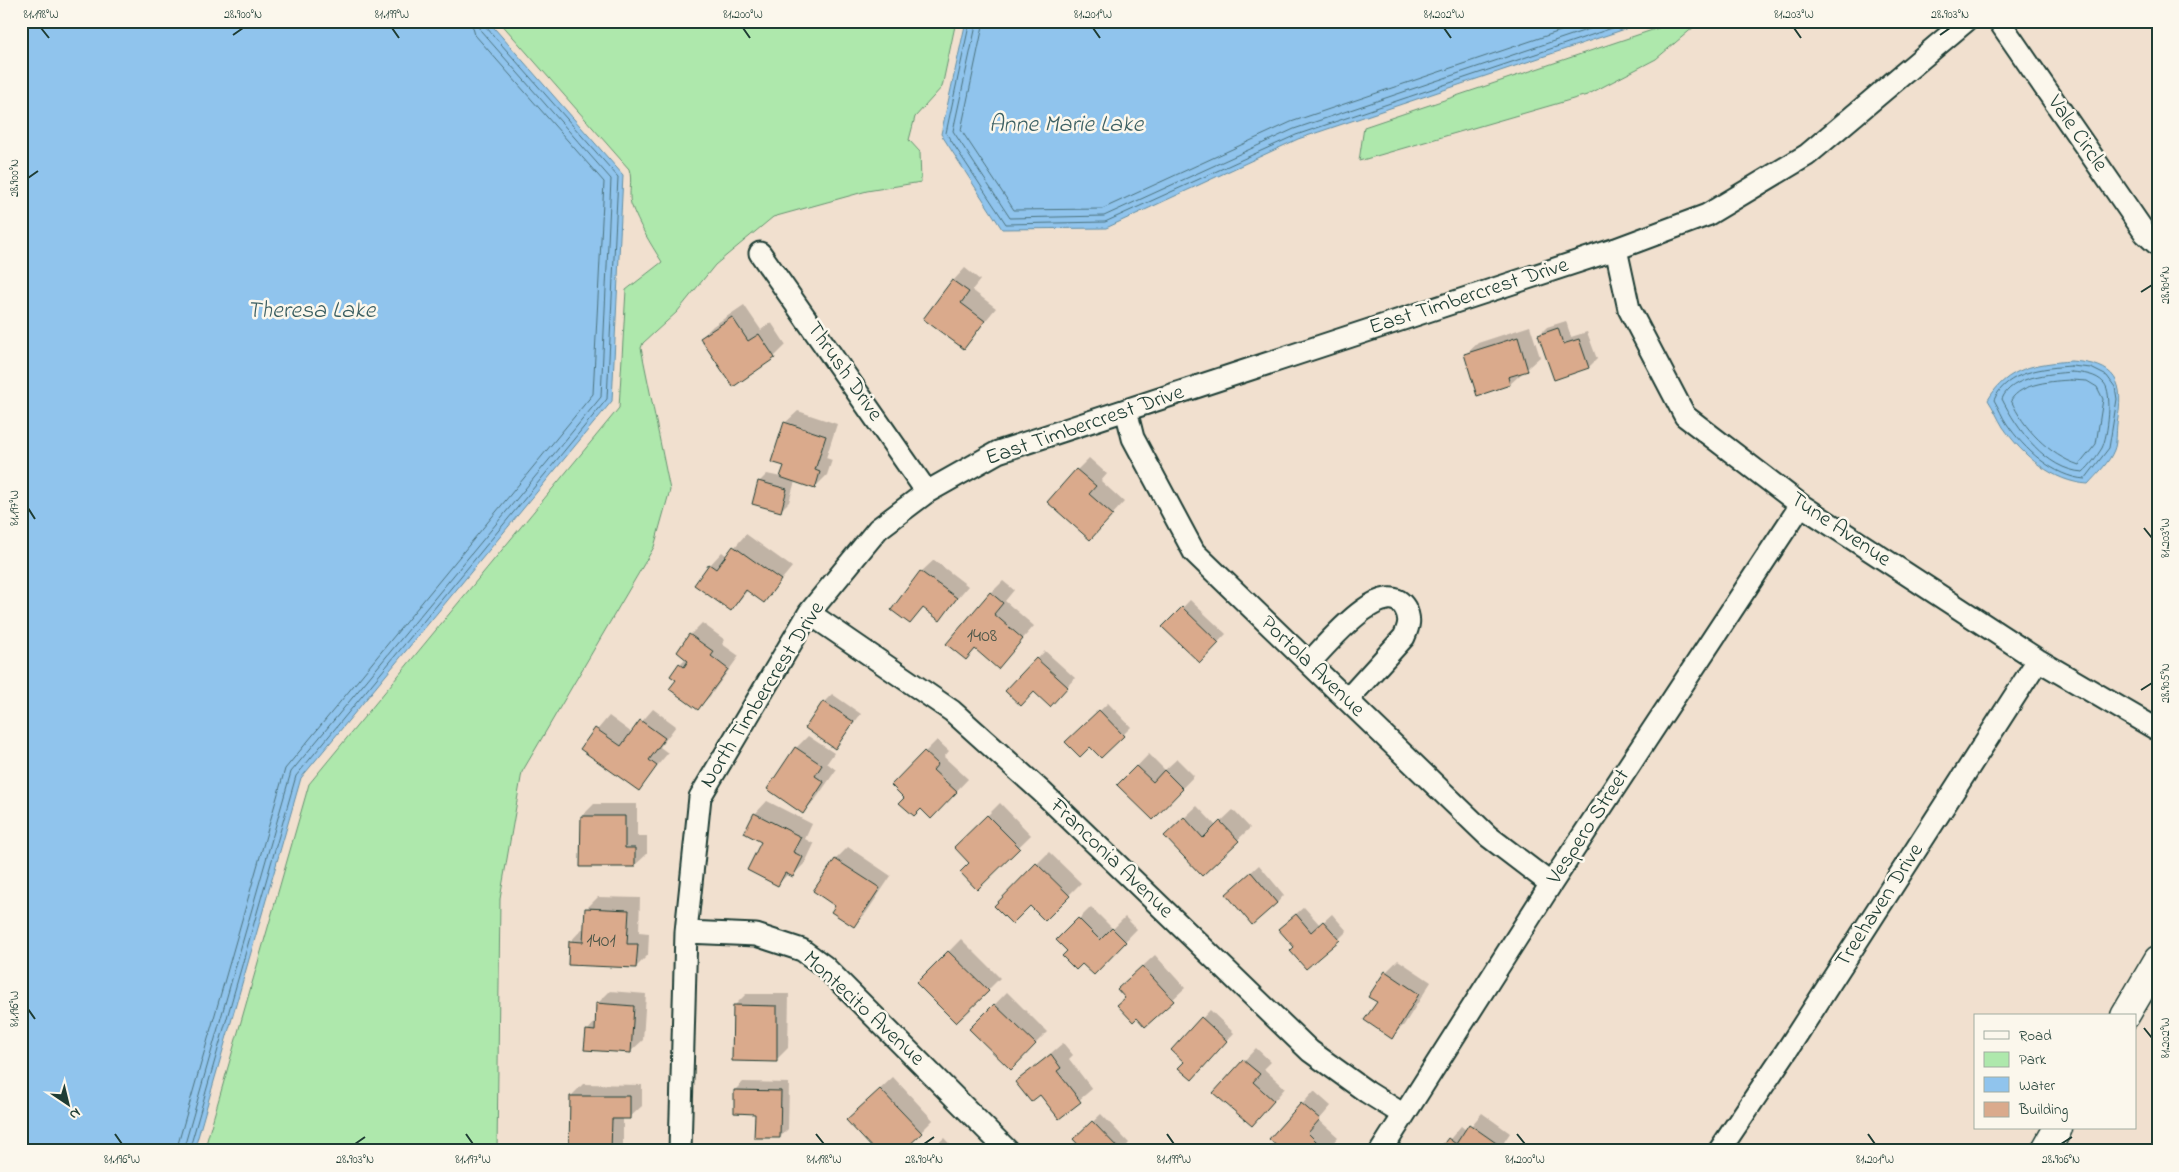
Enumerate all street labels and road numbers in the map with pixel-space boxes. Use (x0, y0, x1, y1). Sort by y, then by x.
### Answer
street label: Vale Circle (2038, 88, 2115, 179)
street label: East Timbercrest Drive (1365, 250, 1573, 344)
street label: Thrush Drive (798, 316, 890, 429)
street label: East Timbercrest Drive (982, 377, 1189, 475)
street label: Tune Avenue (1783, 484, 1897, 576)
street label: North Timbercrest Drive (693, 595, 834, 795)
street label: Portola Avenue (1252, 609, 1372, 725)
street label: Vespero Street (1539, 762, 1639, 892)
street label: Franconia Avenue (1041, 791, 1180, 927)
street label: Treehaven Drive (1828, 837, 1932, 975)
street label: Montecito Avenue (795, 944, 931, 1074)

